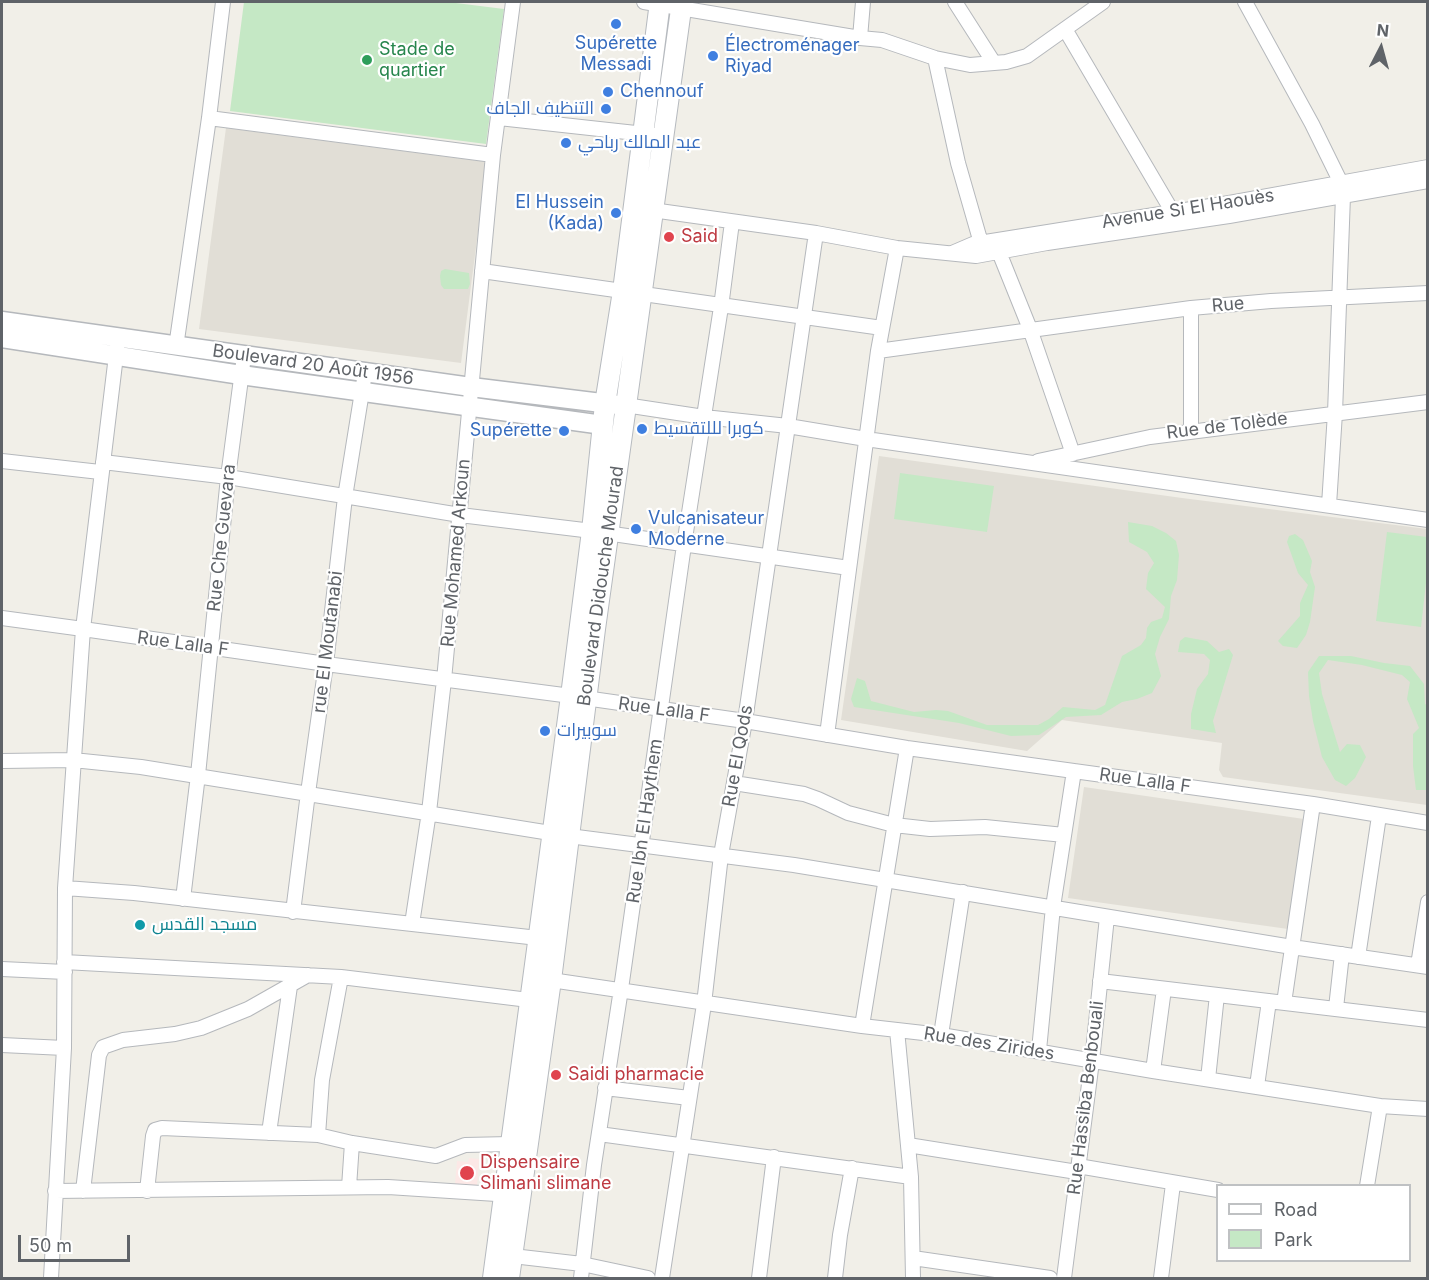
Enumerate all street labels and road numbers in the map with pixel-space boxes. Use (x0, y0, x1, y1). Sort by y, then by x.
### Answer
street label: Avenue Si El Haouès (1100, 185, 1276, 233)
street label: Rue (1211, 293, 1245, 317)
street label: Boulevard 20 Août 1956 (211, 340, 415, 390)
street label: Rue de Tolède (1165, 408, 1289, 444)
street label: Rue Mohamed Arkoun (437, 458, 475, 648)
street label: Rue Che Guevara (204, 463, 240, 613)
street label: Boulevard Didouche Mourad (573, 465, 629, 707)
street label: rue El Moutanabi (309, 570, 347, 714)
street label: Rue Lalla F (136, 627, 230, 661)
street label: Rue Lalla F (617, 693, 711, 727)
street label: Rue El Qods (718, 703, 758, 809)
street label: Rue Ibn El Haythem (623, 737, 667, 905)
street label: Rue Lalla F (1098, 764, 1192, 798)
street label: Rue Hassiba Benbouali (1063, 1000, 1109, 1196)
street label: Rue des Zirides (922, 1023, 1056, 1065)

